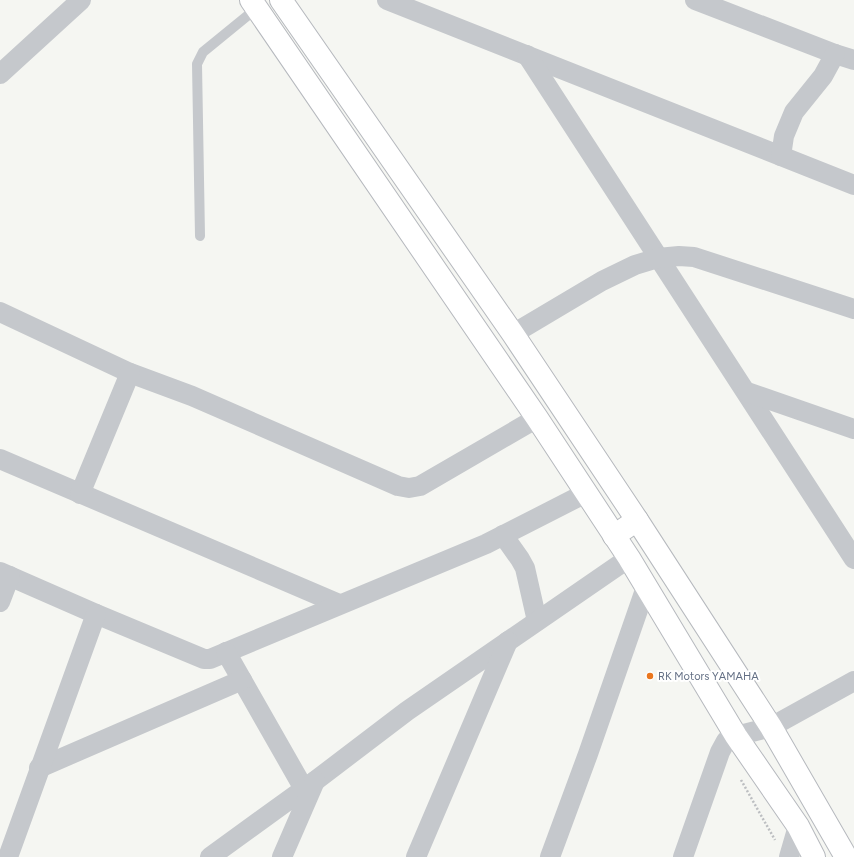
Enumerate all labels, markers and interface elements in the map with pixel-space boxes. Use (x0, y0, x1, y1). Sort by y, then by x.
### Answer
place label: RK Motors YAMAHA (658, 670, 759, 683)
marker: RK Motors YAMAHA (645, 671, 655, 681)

